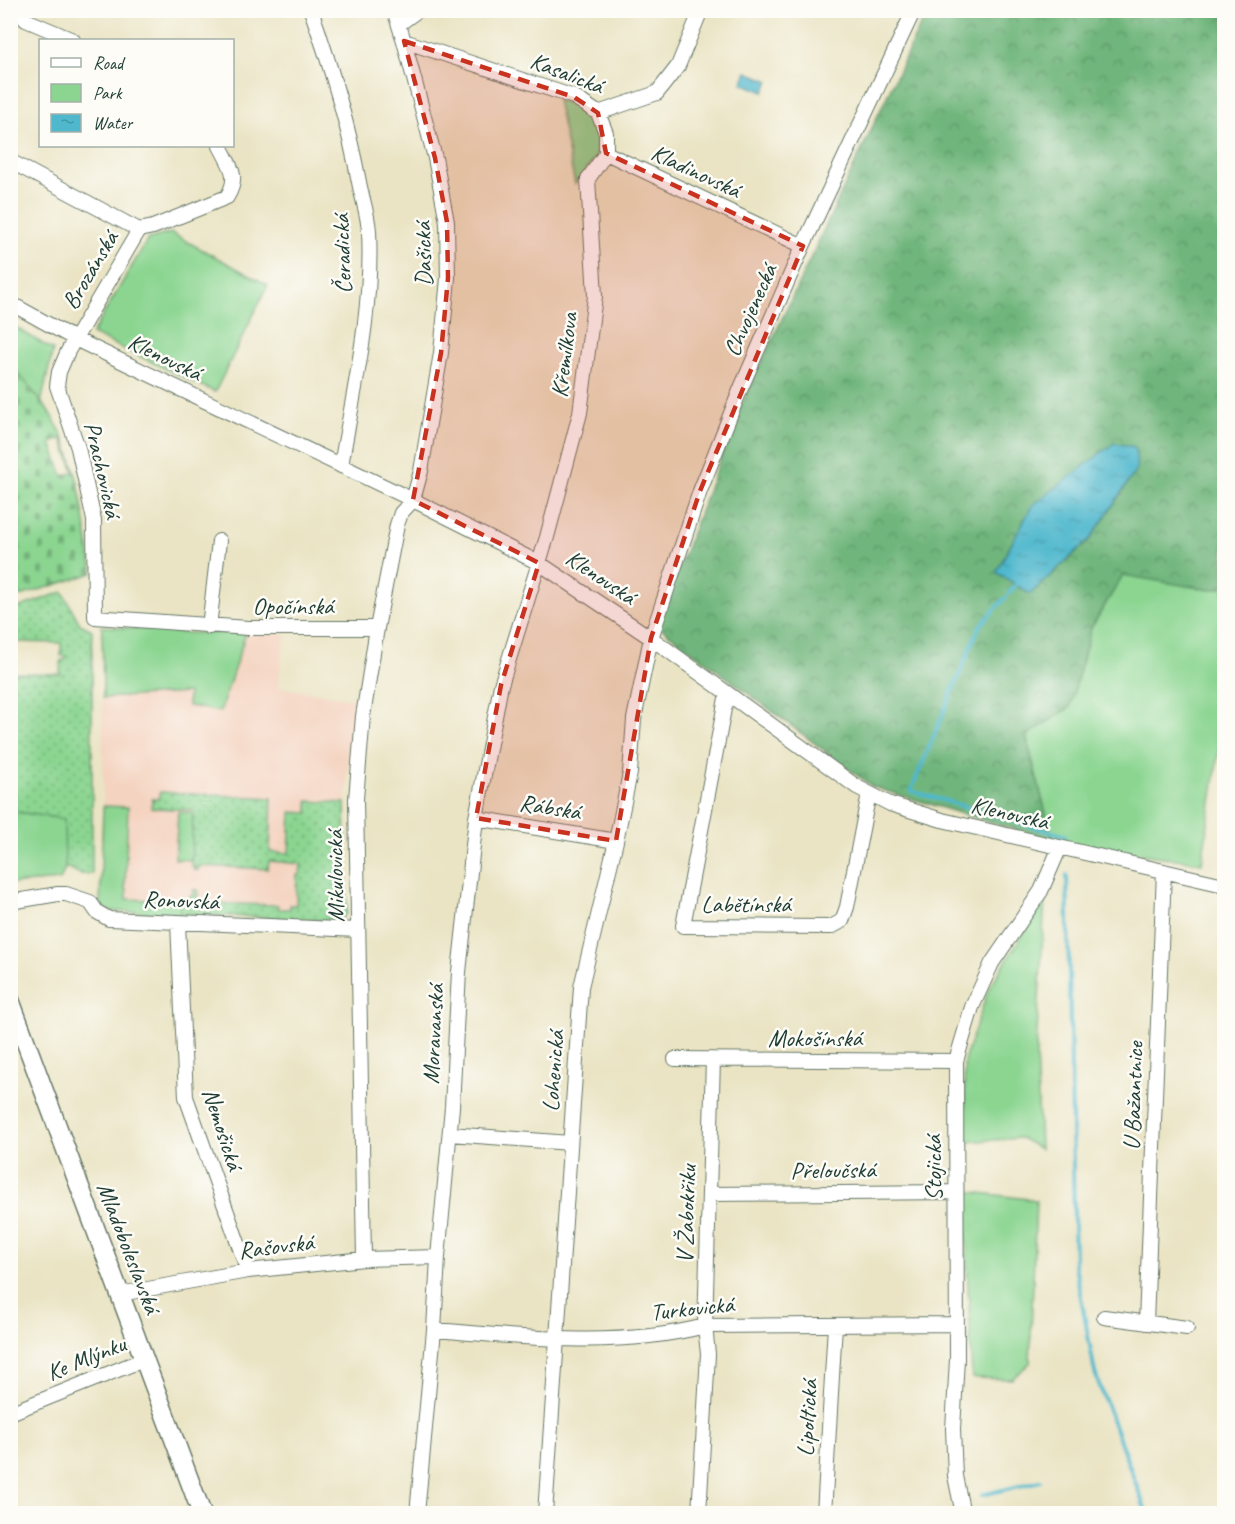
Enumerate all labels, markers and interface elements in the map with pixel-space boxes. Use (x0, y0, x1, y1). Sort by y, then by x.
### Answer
legend (39, 39, 234, 147)
street label: Kasalická (526, 45, 610, 102)
text: Road (93, 52, 126, 74)
text: Park (93, 82, 123, 104)
text: Water (93, 112, 134, 134)
street label: Kladinovská (646, 137, 748, 206)
street label: Čeradická (326, 211, 358, 294)
street label: Dašická (407, 219, 439, 287)
street label: Brozánská (55, 223, 126, 315)
street label: Chvojenecká (716, 257, 785, 361)
street label: Křemílkova (544, 310, 584, 399)
street label: Klenovská (123, 326, 209, 389)
street label: Prachovická (77, 419, 129, 524)
street label: Klenovská (560, 543, 644, 613)
street label: Opočínská (253, 591, 336, 621)
street label: Rábská (517, 787, 585, 827)
street label: Klenovská (968, 790, 1054, 837)
street label: Mikulovická (319, 827, 351, 922)
street label: Ronovská (143, 884, 222, 916)
street label: Labětínská (701, 889, 793, 919)
street label: Moravanská (415, 981, 451, 1085)
street label: Mokošínská (768, 1023, 864, 1053)
street label: Lohenická (535, 1027, 571, 1113)
street label: U Bažantnice (1116, 1039, 1150, 1151)
street label: Nemošická (196, 1084, 251, 1176)
street label: Stojická (918, 1132, 948, 1201)
street label: Přeloučská (790, 1154, 878, 1186)
street label: V Žabokřiku (669, 1162, 703, 1264)
street label: Mladoboleslavská (90, 1178, 169, 1320)
street label: Rašovská (237, 1226, 318, 1265)
street label: Turkovická (649, 1288, 738, 1327)
street label: Ke Mlýnku (42, 1328, 132, 1387)
street label: Lipoltická (790, 1376, 824, 1457)

